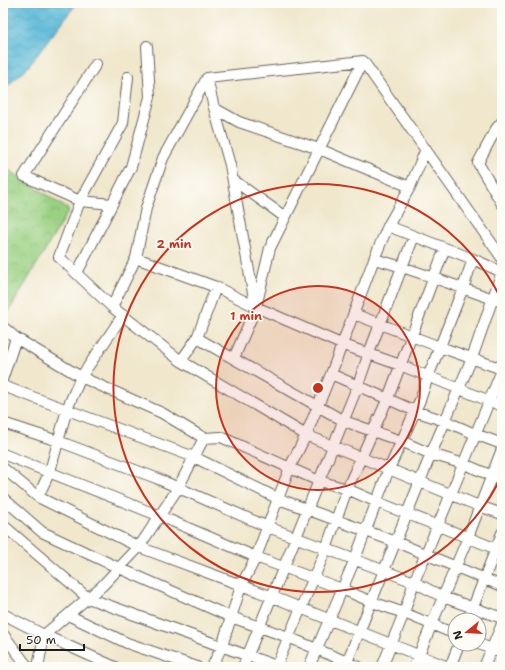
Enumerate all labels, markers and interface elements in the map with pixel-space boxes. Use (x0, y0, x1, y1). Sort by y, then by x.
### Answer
text: 2 min (157, 236, 192, 252)
text: 1 min (230, 308, 262, 324)
centre of rings (311, 381, 325, 395)
north arrow (447, 612, 487, 652)
scale bar (20, 626, 84, 652)
text: N (449, 628, 466, 641)
text: 50 m (26, 632, 56, 648)

